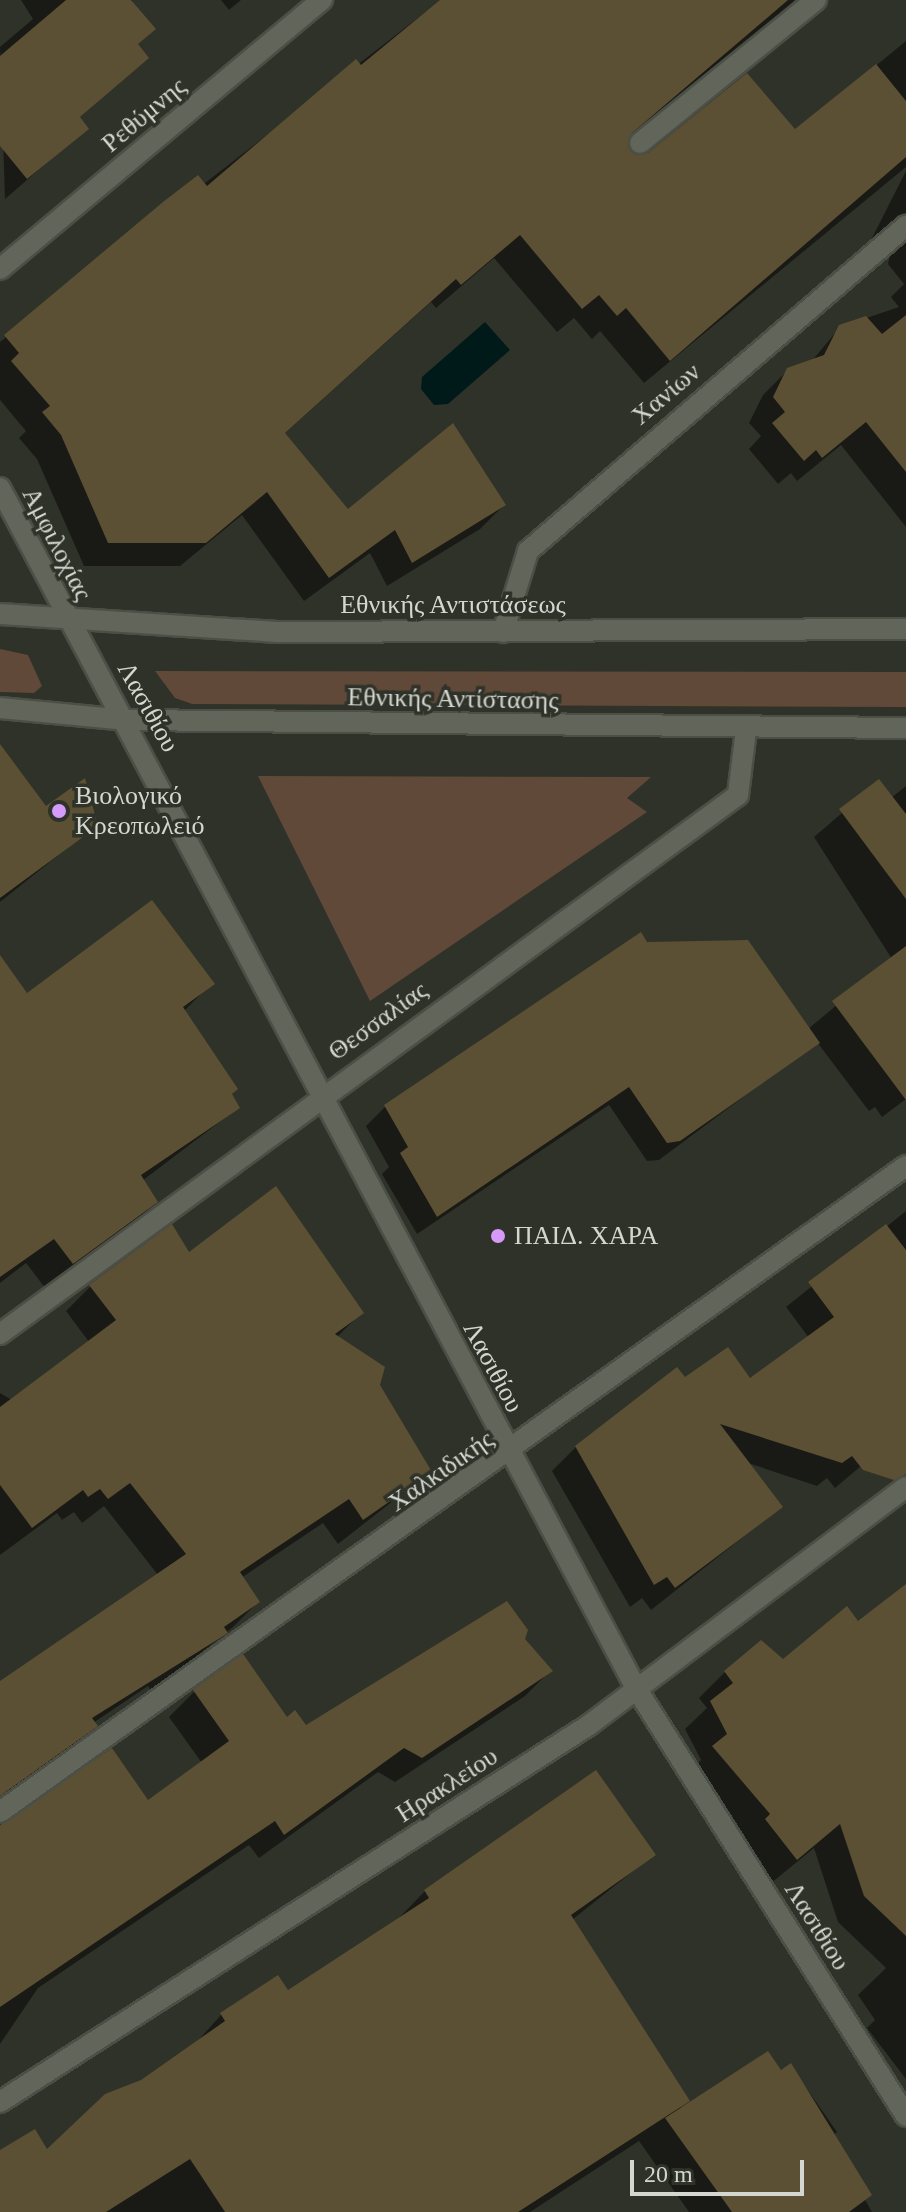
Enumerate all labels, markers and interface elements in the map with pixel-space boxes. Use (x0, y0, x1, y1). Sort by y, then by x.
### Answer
street label: Ρεθύμνης (96, 71, 192, 159)
street label: Χανίων (625, 356, 707, 432)
street label: Αμφιλοχίας (15, 482, 99, 606)
street label: Εθνικής Αντιστάσεως (339, 589, 567, 621)
street label: Λασιθίου (110, 656, 186, 758)
street label: Εθνικής Αντίστασης (346, 682, 560, 716)
place label: Βιολογικό Κρεοπωλειό (75, 780, 204, 842)
marker: Βιολογικό Κρεοπωλειό (50, 802, 68, 820)
street label: Θεσσαλίας (322, 975, 434, 1067)
place label: ΠΑΙΔ. ΧΑΡΑ (514, 1220, 658, 1252)
marker: ΠΑΙΔ. ΧΑΡΑ (489, 1227, 507, 1245)
street label: Λασιθίου (456, 1316, 530, 1418)
street label: Χαλκιδικής (382, 1423, 500, 1519)
street label: Ηρακλείου (390, 1741, 504, 1829)
street label: Λασιθίου (778, 1876, 856, 1976)
scale bar (634, 2144, 808, 2194)
text: 20 m (644, 2161, 693, 2187)

